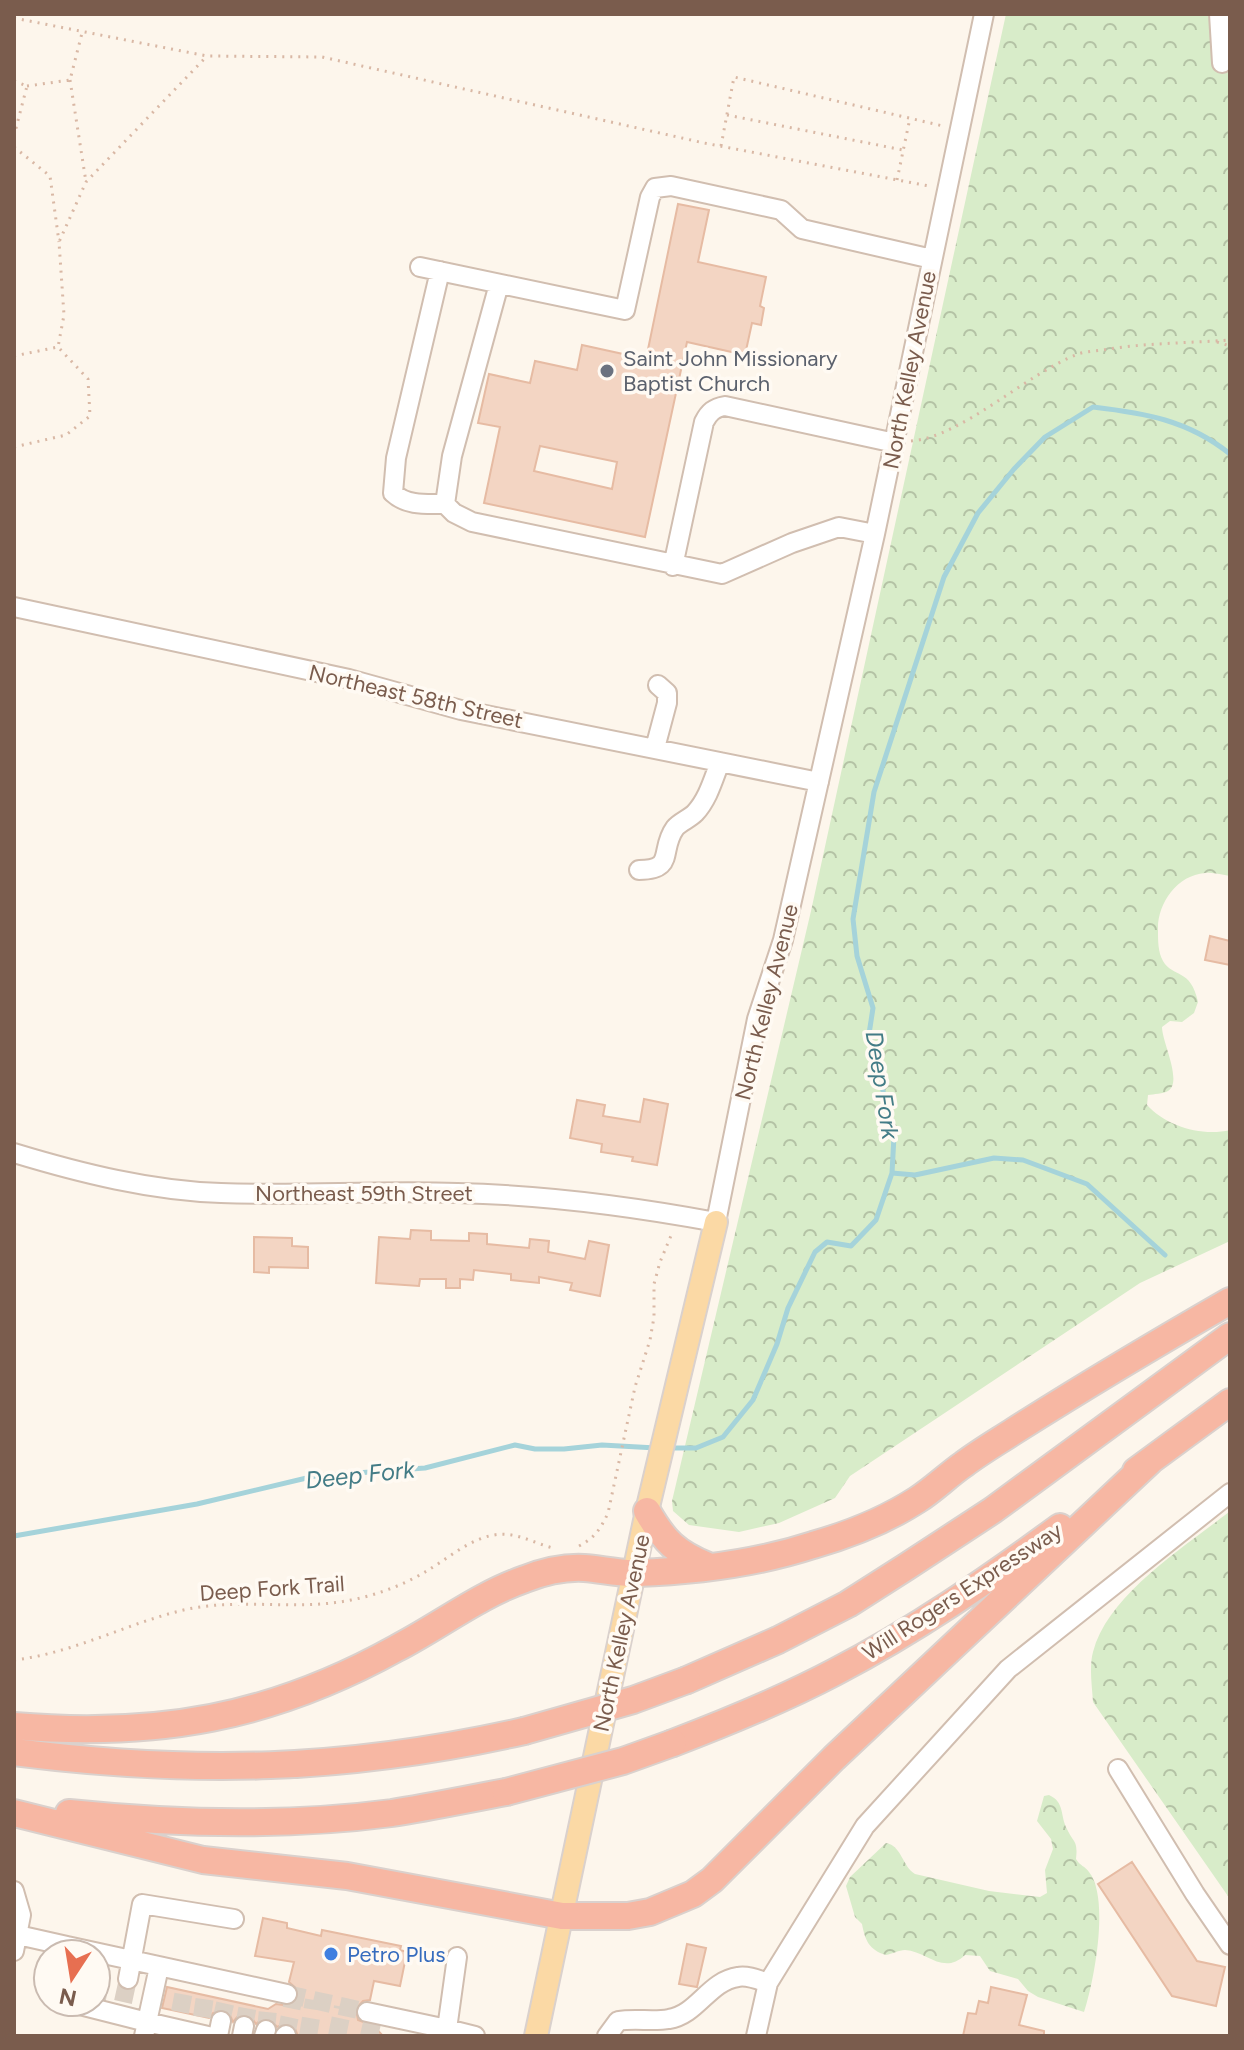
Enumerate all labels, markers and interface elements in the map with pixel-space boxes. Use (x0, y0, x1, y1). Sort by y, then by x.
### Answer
street label: North Kelley Avenue (877, 269, 942, 471)
place label: Saint John Missionary Baptist Church (623, 345, 838, 397)
marker: Saint John Missionary Baptist Church (598, 362, 616, 380)
street label: Northeast 58th Street (306, 659, 526, 734)
street label: North Kelley Avenue (729, 901, 804, 1103)
water label: Deep Fork (860, 1029, 906, 1143)
street label: Northeast 59th Street (255, 1180, 473, 1207)
water label: Deep Fork (304, 1454, 417, 1495)
street label: Will Rogers Expressway (858, 1517, 1067, 1666)
street label: North Kelley Avenue (587, 1532, 656, 1734)
street label: Deep Fork Trail (199, 1570, 346, 1607)
north arrow (32, 1938, 112, 2018)
place label: Petro Plus (347, 1941, 446, 1968)
marker: Petro Plus (322, 1945, 340, 1963)
text: N (57, 1982, 79, 2012)

